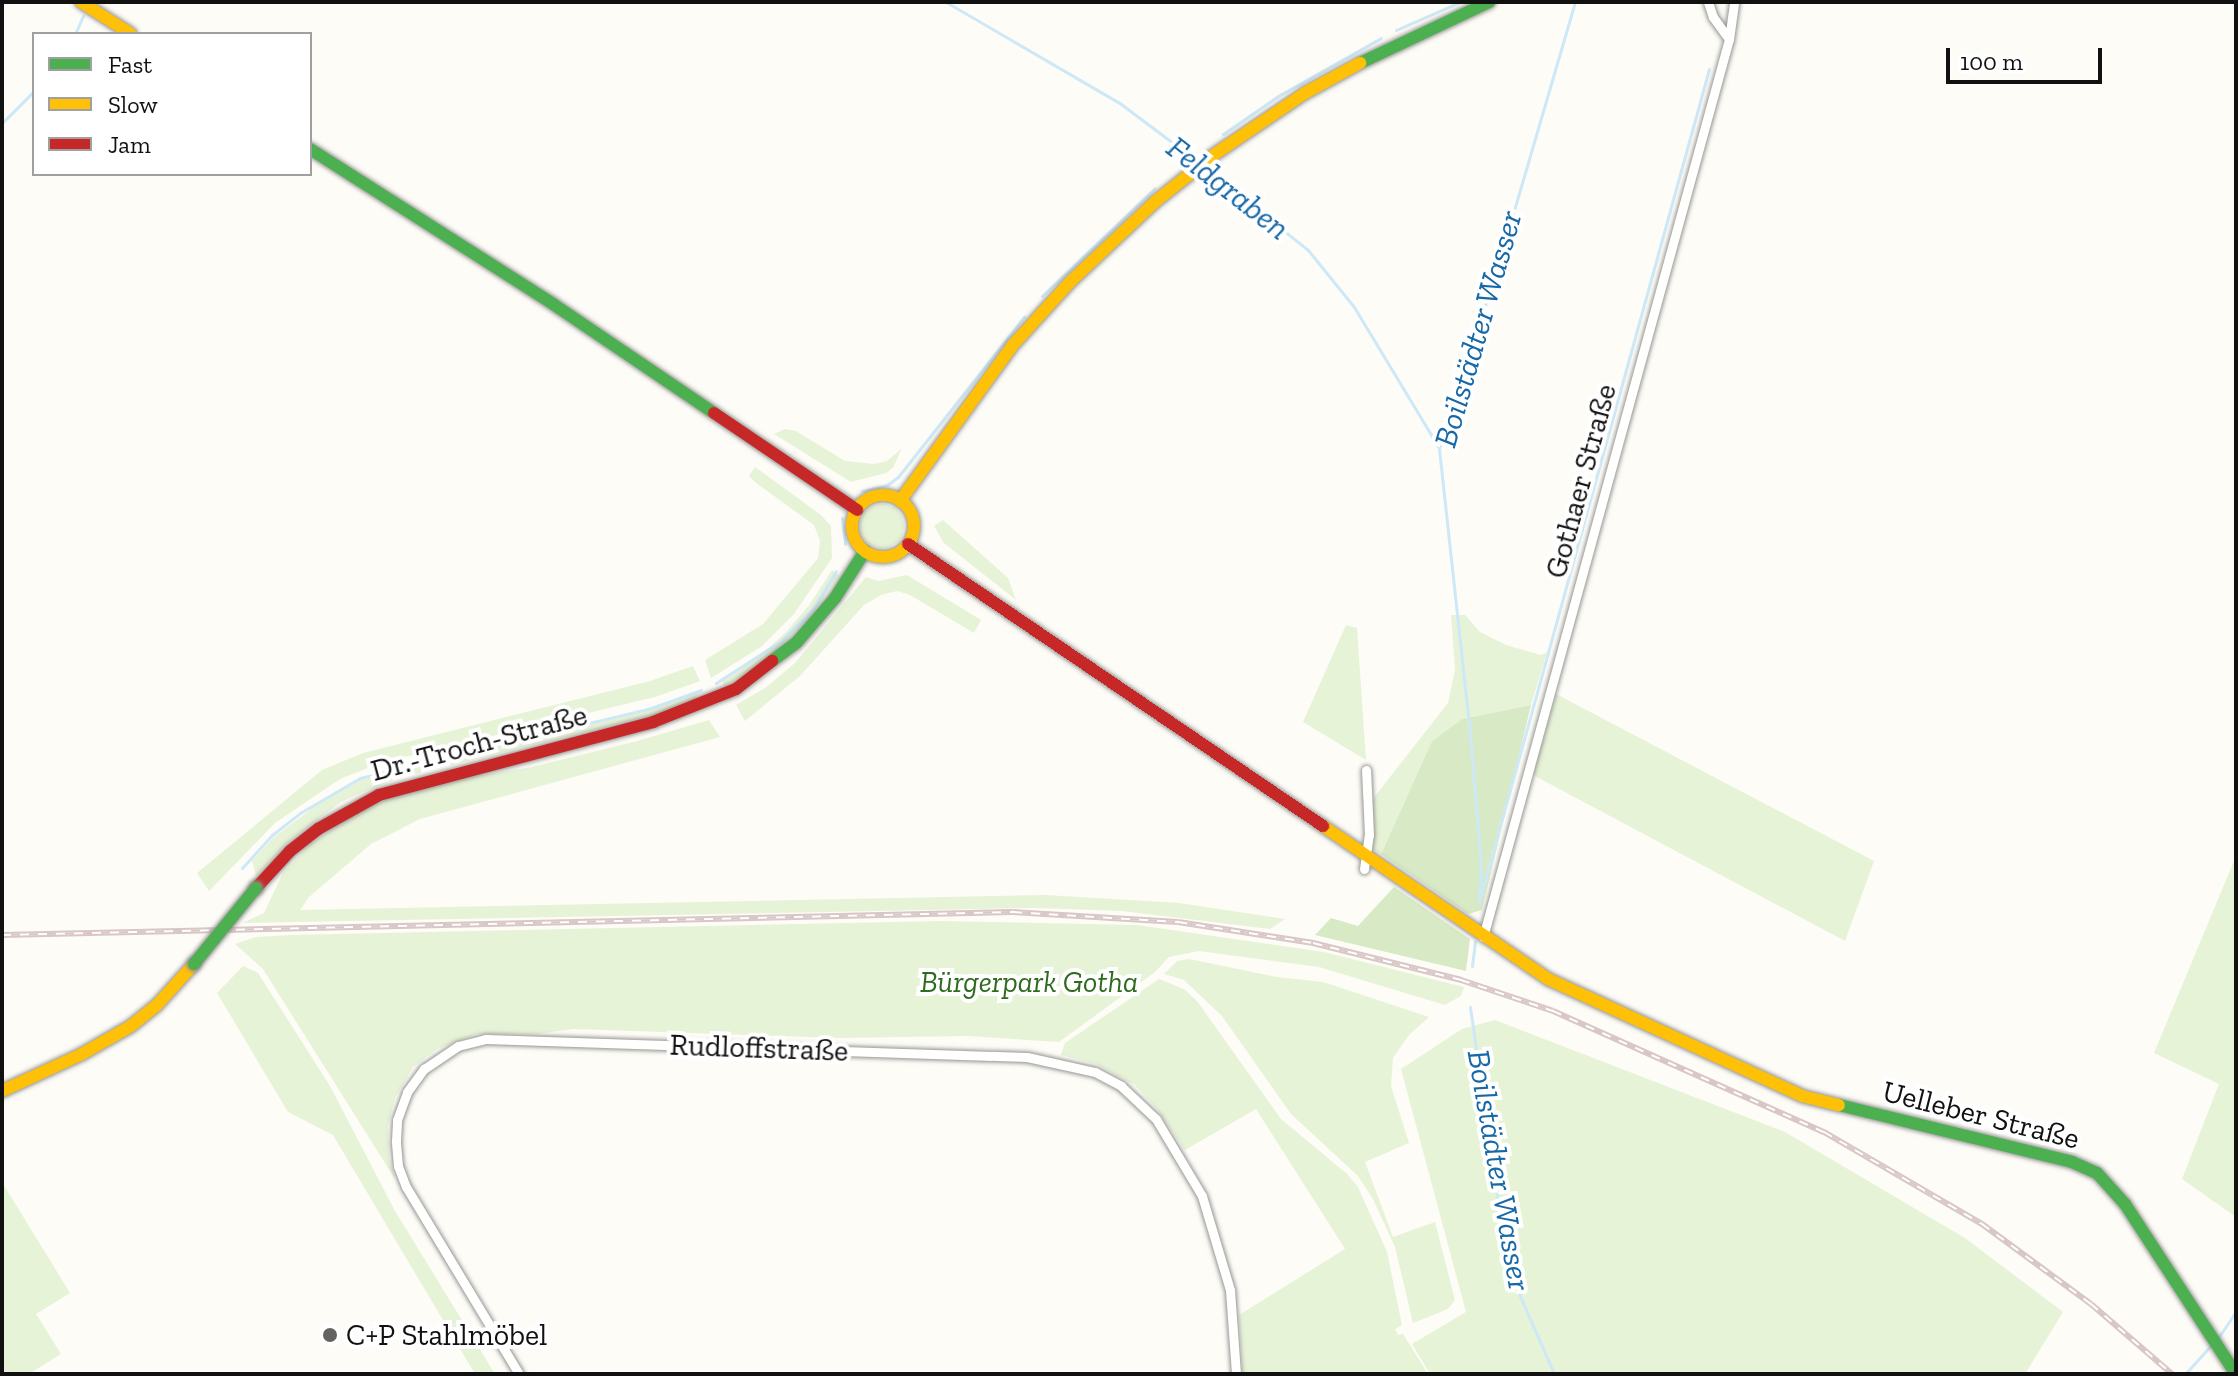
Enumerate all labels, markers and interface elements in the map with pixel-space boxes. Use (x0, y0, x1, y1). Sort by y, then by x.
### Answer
legend (32, 32, 312, 176)
scale bar (1950, 32, 2106, 82)
text: 100 m (1960, 47, 2023, 76)
text: Fast (108, 50, 152, 79)
text: Slow (108, 90, 158, 119)
water label: Feldgraben (1159, 128, 1297, 248)
text: Jam (108, 130, 151, 159)
water label: Boilstädter Wasser (1426, 206, 1530, 452)
street label: Gothaer Straße (1538, 380, 1624, 582)
street label: Dr.-Troch-Straße (367, 697, 591, 789)
park label: Bürgerpark Gotha (920, 964, 1138, 1000)
street label: Rudloffstraße (669, 1027, 849, 1069)
water label: Boilstädter Wasser (1459, 1046, 1539, 1294)
street label: Uelleber Straße (1879, 1073, 2083, 1157)
place label: C+P Stahlmöbel (346, 1317, 548, 1353)
marker: C+P Stahlmöbel (321, 1326, 339, 1344)

